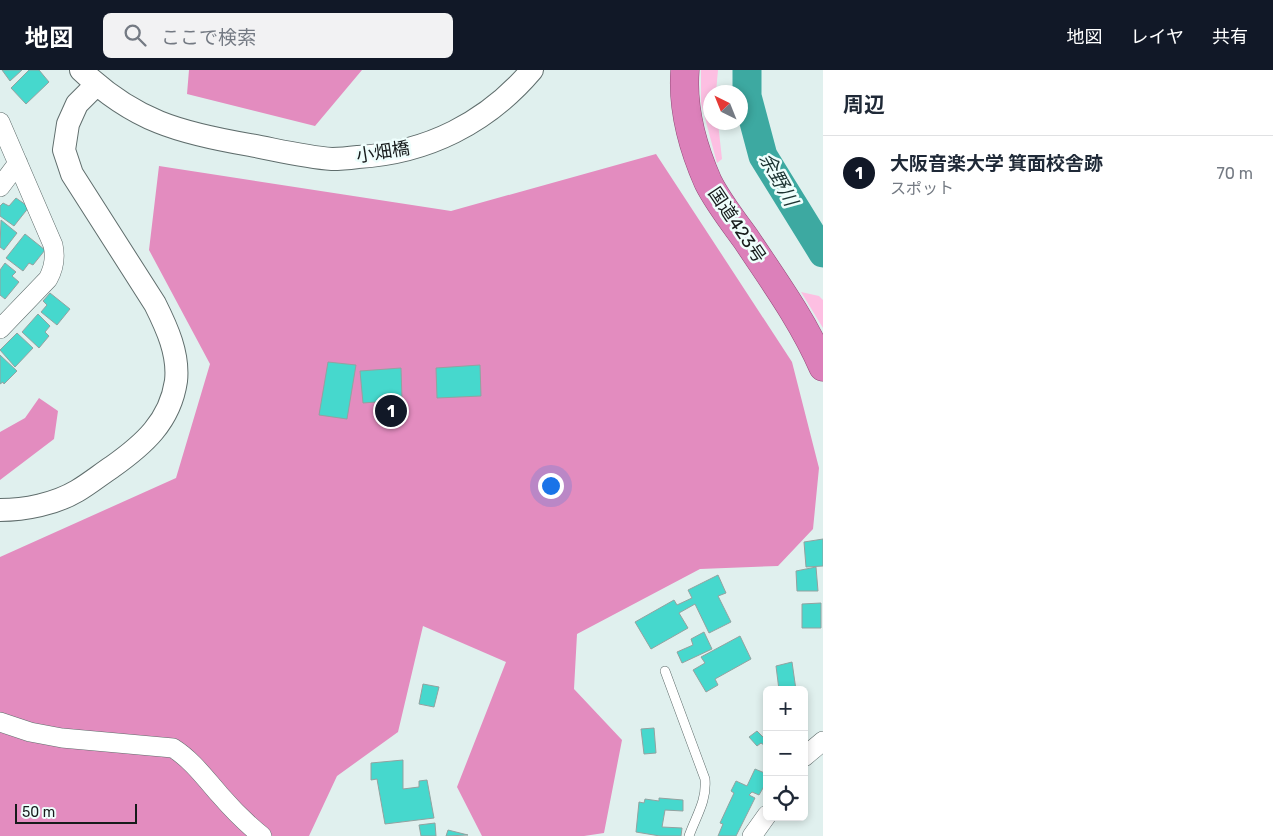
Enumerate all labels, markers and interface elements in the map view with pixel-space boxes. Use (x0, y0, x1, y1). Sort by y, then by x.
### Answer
search box (103, 13, 453, 58)
icon: search (121, 21, 149, 49)
text: 地図 (25, 24, 73, 52)
text: ここで検索 (161, 26, 256, 49)
text: 地図 (1067, 26, 1103, 48)
text: レイヤ (1131, 26, 1184, 48)
text: 共有 (1212, 26, 1248, 48)
north arrow (703, 85, 748, 130)
text: 周辺 (843, 92, 885, 117)
street label: 小畑橋 (355, 137, 411, 167)
water label: 余野川 (755, 149, 803, 211)
text: 大阪音楽大学 箕面校舎跡 (890, 152, 1103, 175)
text: 1 (855, 164, 863, 183)
text: 70 m (1216, 164, 1253, 183)
text: スポット (890, 179, 954, 198)
street label: 国道423号 (704, 183, 770, 267)
pin: 1 (375, 392, 407, 430)
your location (538, 473, 564, 499)
map controls (763, 686, 808, 821)
button: + (763, 686, 808, 731)
button: − (763, 731, 808, 776)
button: locate (763, 776, 808, 821)
scale bar (15, 801, 138, 824)
text: 50 m (22, 804, 55, 821)

